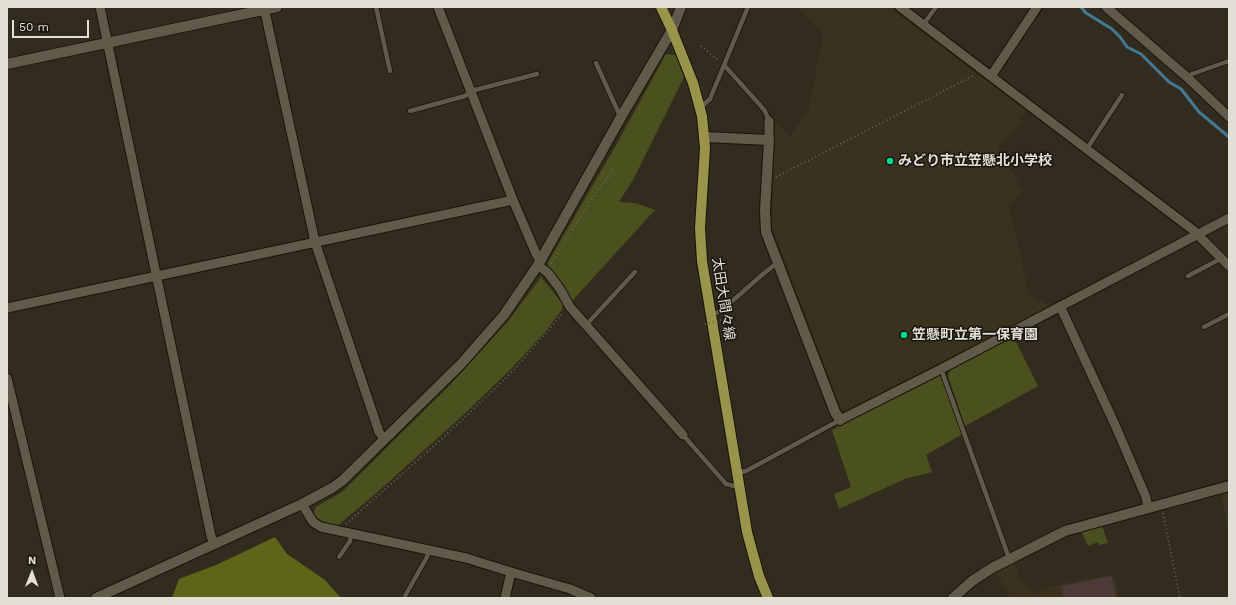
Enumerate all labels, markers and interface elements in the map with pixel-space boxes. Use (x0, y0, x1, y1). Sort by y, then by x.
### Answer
scale bar (14, 12, 91, 38)
text: 50 m (19, 20, 49, 34)
place label: みどり市立笠懸北小学校 (898, 153, 1052, 169)
marker: みどり市立笠懸北小学校 (885, 156, 895, 166)
street label: 太田大間々線 (708, 256, 738, 342)
place label: 笠懸町立第一保育園 (912, 327, 1038, 343)
marker: 笠懸町立第一保育園 (899, 330, 909, 340)
north arrow (12, 553, 52, 593)
text: N (28, 554, 36, 567)

